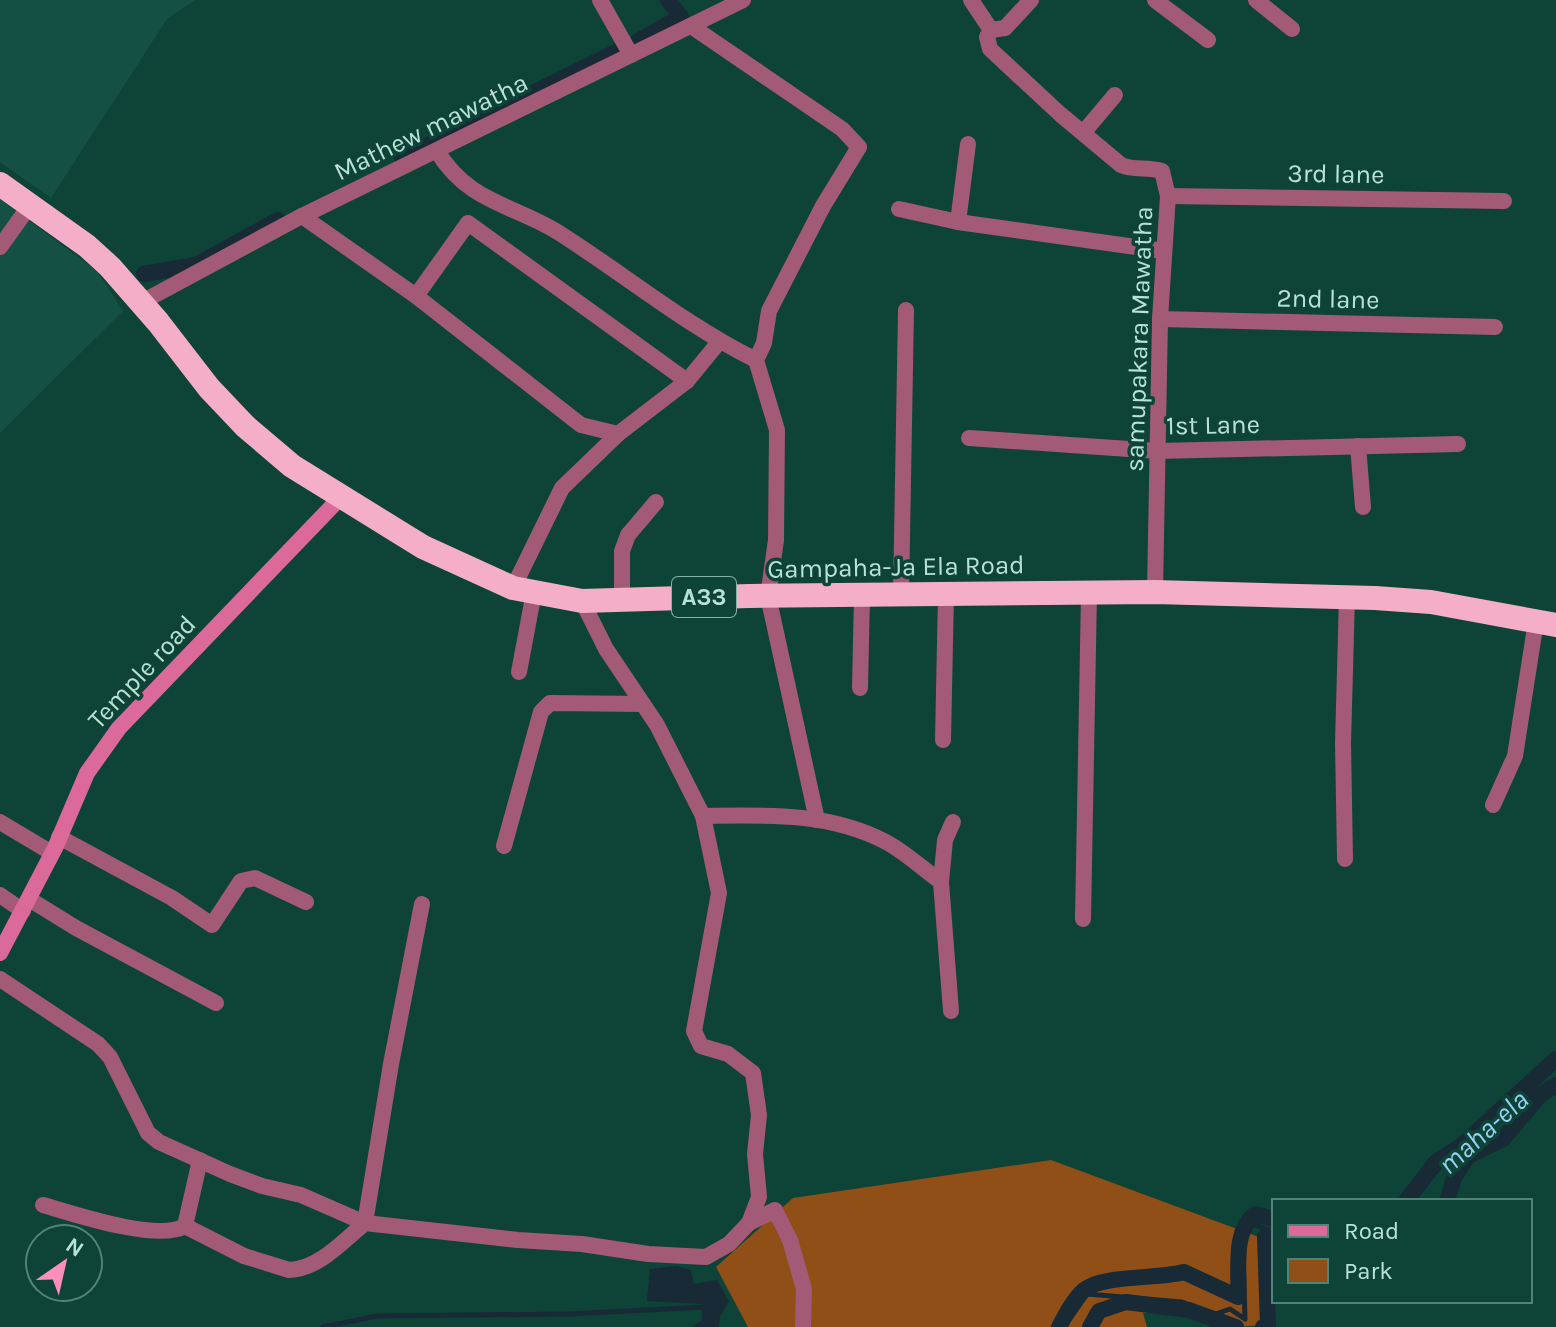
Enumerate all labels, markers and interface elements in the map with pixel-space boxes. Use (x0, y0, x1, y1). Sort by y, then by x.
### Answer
street label: Mathew mawatha (329, 67, 533, 187)
street label: 3rd lane (1287, 158, 1385, 190)
street label: samupakara Mawatha (1119, 206, 1159, 472)
street label: 2nd lane (1276, 283, 1380, 315)
street label: 1st Lane (1166, 409, 1260, 441)
street label: Gampaha-Ja Ela Road (767, 549, 1025, 585)
road number: A33 (672, 577, 736, 617)
street label: Temple road (82, 609, 202, 735)
water label: maha-ela (1431, 1083, 1535, 1181)
legend (1272, 1199, 1532, 1303)
text: Road (1344, 1217, 1399, 1245)
north arrow (24, 1223, 104, 1303)
text: N (61, 1232, 88, 1262)
text: Park (1344, 1257, 1393, 1285)

